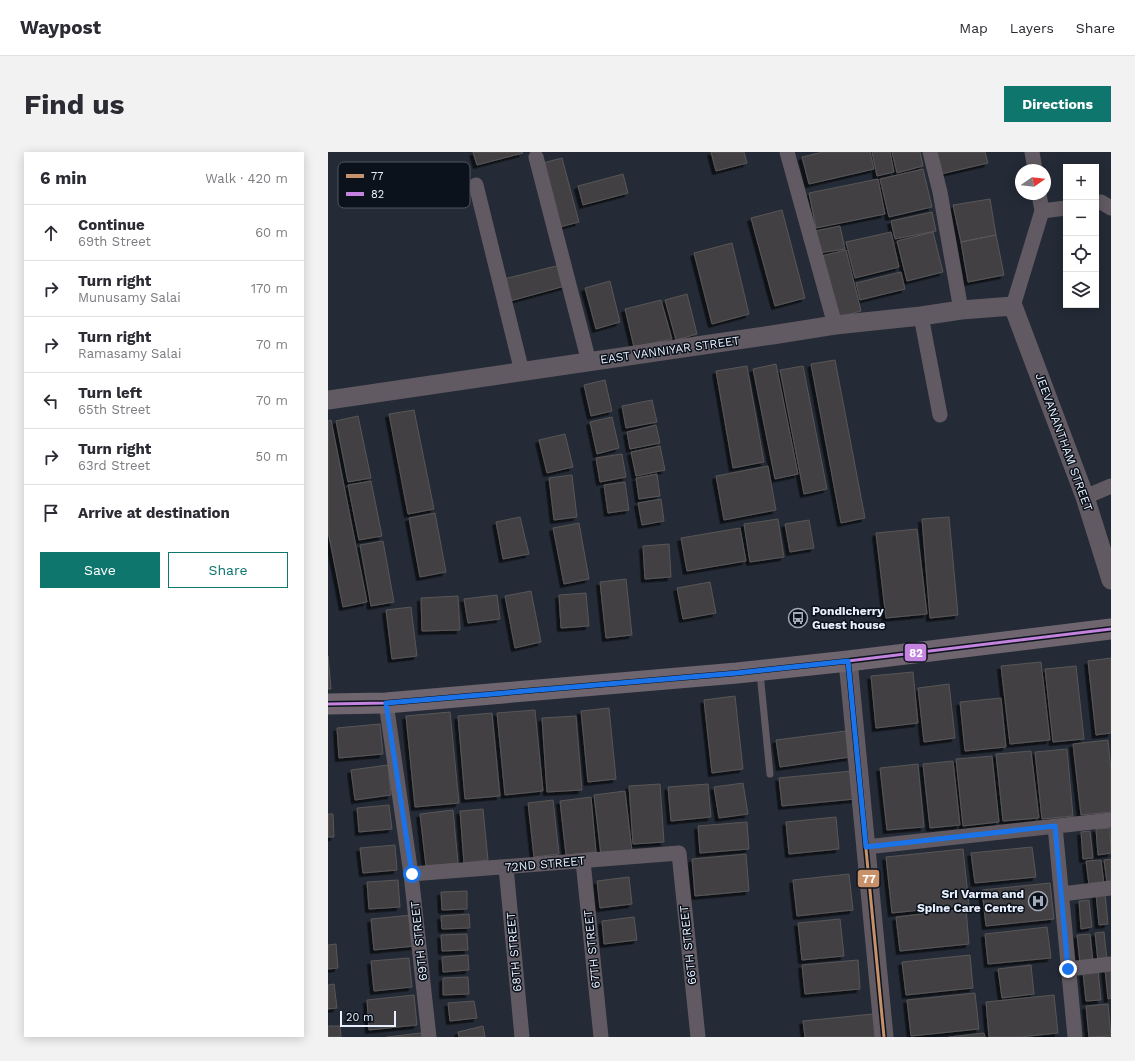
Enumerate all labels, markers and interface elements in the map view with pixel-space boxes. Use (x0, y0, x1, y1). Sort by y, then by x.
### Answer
text: Waypost (20, 16, 101, 39)
text: Map (959, 20, 988, 36)
text: Layers (1010, 20, 1054, 36)
text: Share (1076, 20, 1115, 36)
button: Directions (1004, 86, 1111, 122)
text: Find us (24, 88, 124, 121)
legend (338, 162, 470, 208)
north arrow (1015, 164, 1051, 200)
map controls (1063, 164, 1099, 308)
button: + (1063, 164, 1099, 200)
text: 6 min (40, 168, 87, 188)
text: 77 (371, 170, 383, 183)
text: Walk · 420 m (205, 171, 288, 186)
text: 82 (371, 188, 384, 201)
button: − (1063, 200, 1099, 236)
text: Continue (78, 216, 145, 234)
icon: ahead (40, 222, 62, 244)
text: 60 m (255, 225, 288, 240)
text: 69th Street (78, 234, 151, 249)
button: locate (1063, 236, 1099, 272)
text: Turn right (78, 272, 151, 290)
button: layers (1063, 272, 1099, 308)
icon: right (40, 278, 62, 300)
text: 170 m (251, 281, 288, 296)
text: Munusamy Salai (78, 290, 181, 305)
text: Turn right (78, 328, 151, 346)
street label: EAST VANNIYAR STREET (599, 333, 741, 367)
icon: right (40, 334, 62, 356)
text: 70 m (256, 337, 288, 352)
text: Ramasamy Salai (78, 346, 181, 361)
street label: JEEVANANTHAM STREET (1032, 371, 1096, 513)
text: Turn left (78, 384, 142, 402)
icon: left (40, 390, 62, 412)
text: 70 m (256, 393, 288, 408)
text: 65th Street (78, 402, 151, 417)
text: Turn right (78, 440, 151, 458)
icon: right (40, 446, 62, 468)
text: 50 m (256, 449, 288, 464)
text: 63rd Street (78, 458, 150, 473)
icon: arrive (40, 502, 62, 524)
text: Arrive at destination (78, 504, 230, 522)
button: Save (40, 552, 160, 588)
button: Share (168, 552, 288, 588)
place label: Pondicherry Guest house (812, 604, 886, 632)
bus stop icon: Pondicherry Guest house (787, 607, 809, 629)
line badge: 82 (904, 643, 927, 662)
text: 82 (909, 647, 923, 660)
street label: 72ND STREET (504, 854, 586, 874)
route start (403, 865, 421, 883)
line badge: 77 (857, 869, 880, 888)
text: 77 (862, 873, 876, 886)
place label: Sri Varma and Spine Care Centre (917, 887, 1024, 915)
hospital icon: Sri Varma and Spine Care Centre (1027, 890, 1049, 912)
street label: 69TH STREET (408, 901, 430, 981)
street label: 66TH STREET (677, 905, 699, 985)
street label: 67TH STREET (581, 909, 603, 989)
street label: 68TH STREET (504, 912, 524, 992)
route end (1059, 960, 1077, 978)
scale bar (340, 1009, 396, 1028)
text: 20 m (346, 1011, 374, 1024)

